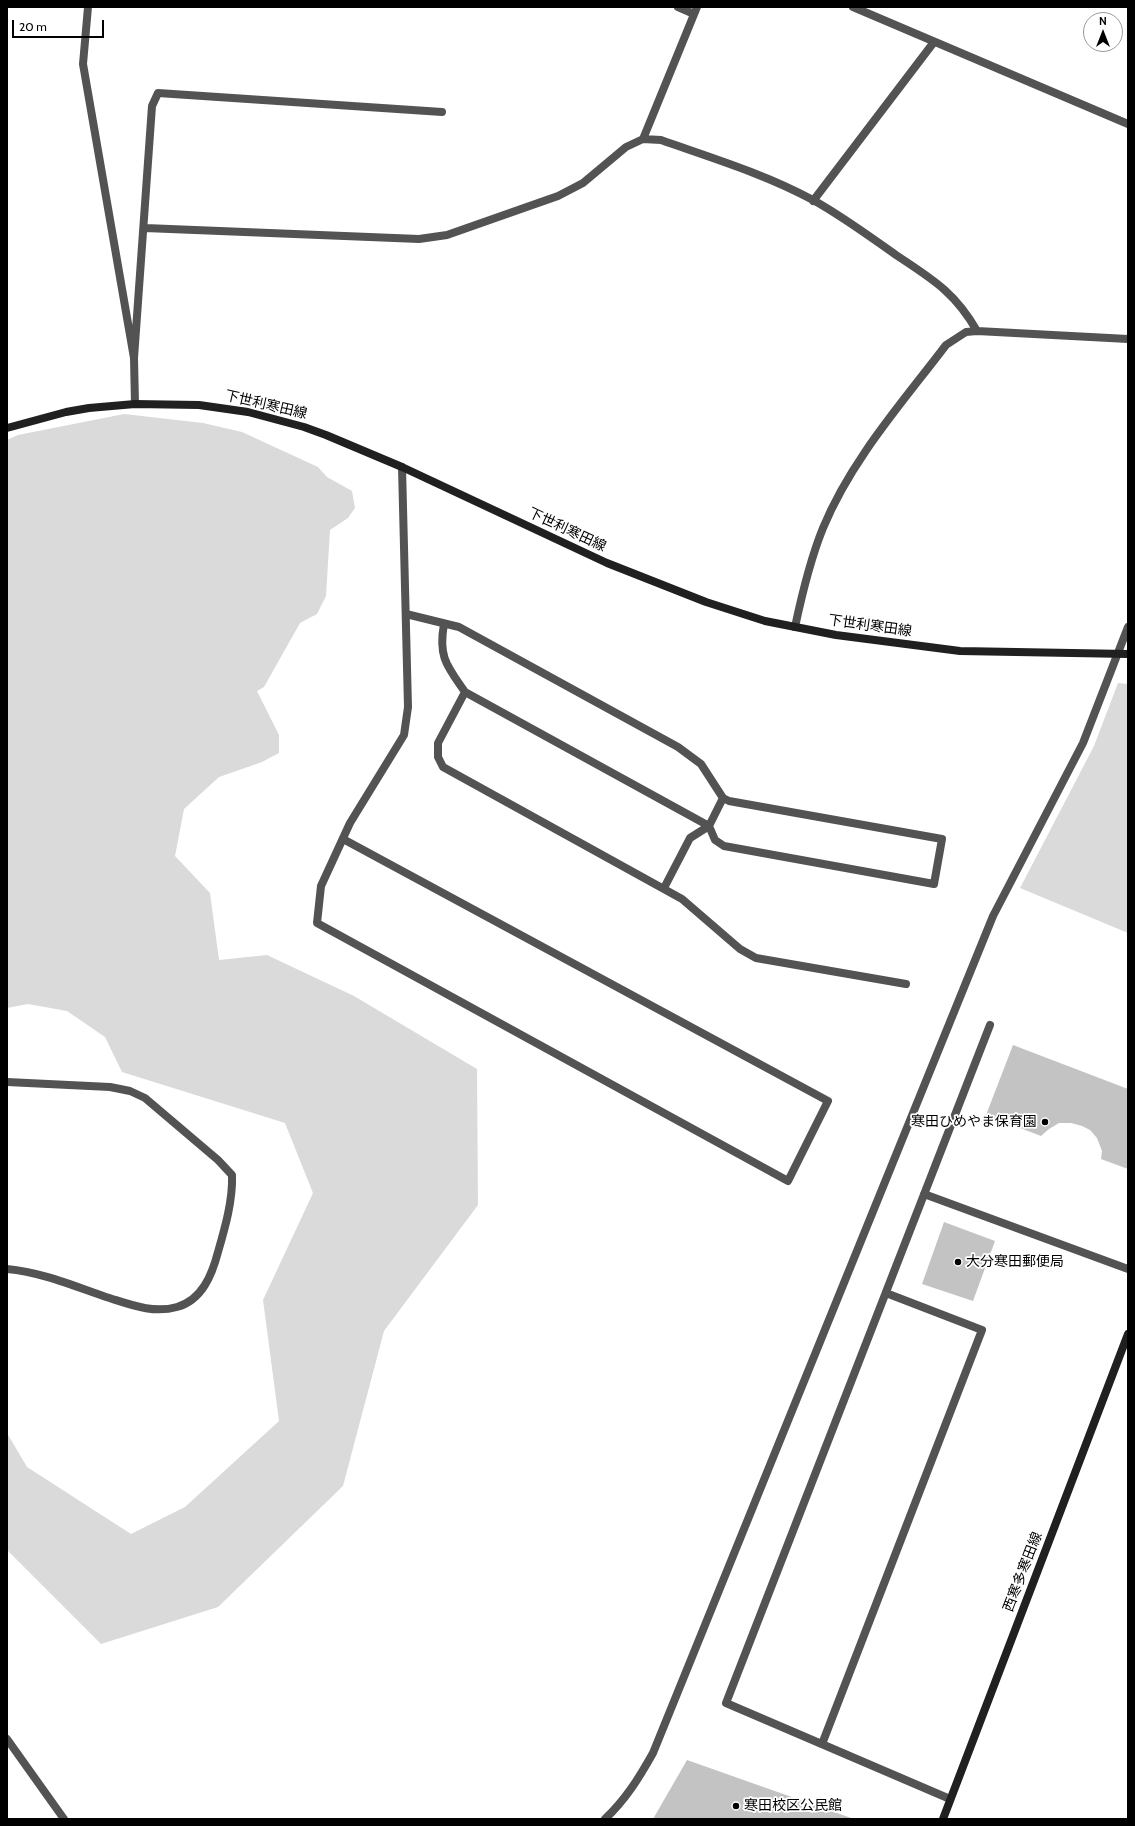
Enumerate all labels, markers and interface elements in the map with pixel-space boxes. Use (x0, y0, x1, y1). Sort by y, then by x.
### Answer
scale bar (14, 12, 106, 38)
north arrow (1083, 12, 1123, 52)
text: N (1099, 14, 1107, 28)
text: 20 m (19, 19, 47, 34)
street label: 下世利寒田線 (223, 387, 309, 423)
street label: 下世利寒田線 (525, 505, 609, 555)
street label: 下世利寒田線 (827, 612, 913, 640)
place label: 寒田ひめやま保育園 (911, 1114, 1037, 1130)
marker: 寒田ひめやま保育園 (1040, 1117, 1050, 1127)
place label: 大分寒田郵便局 (966, 1254, 1064, 1270)
marker: 大分寒田郵便局 (953, 1257, 963, 1267)
street label: 西寒多寒田線 (1000, 1530, 1046, 1614)
place label: 寒田校区公民館 (744, 1798, 842, 1814)
marker: 寒田校区公民館 (731, 1801, 741, 1811)

